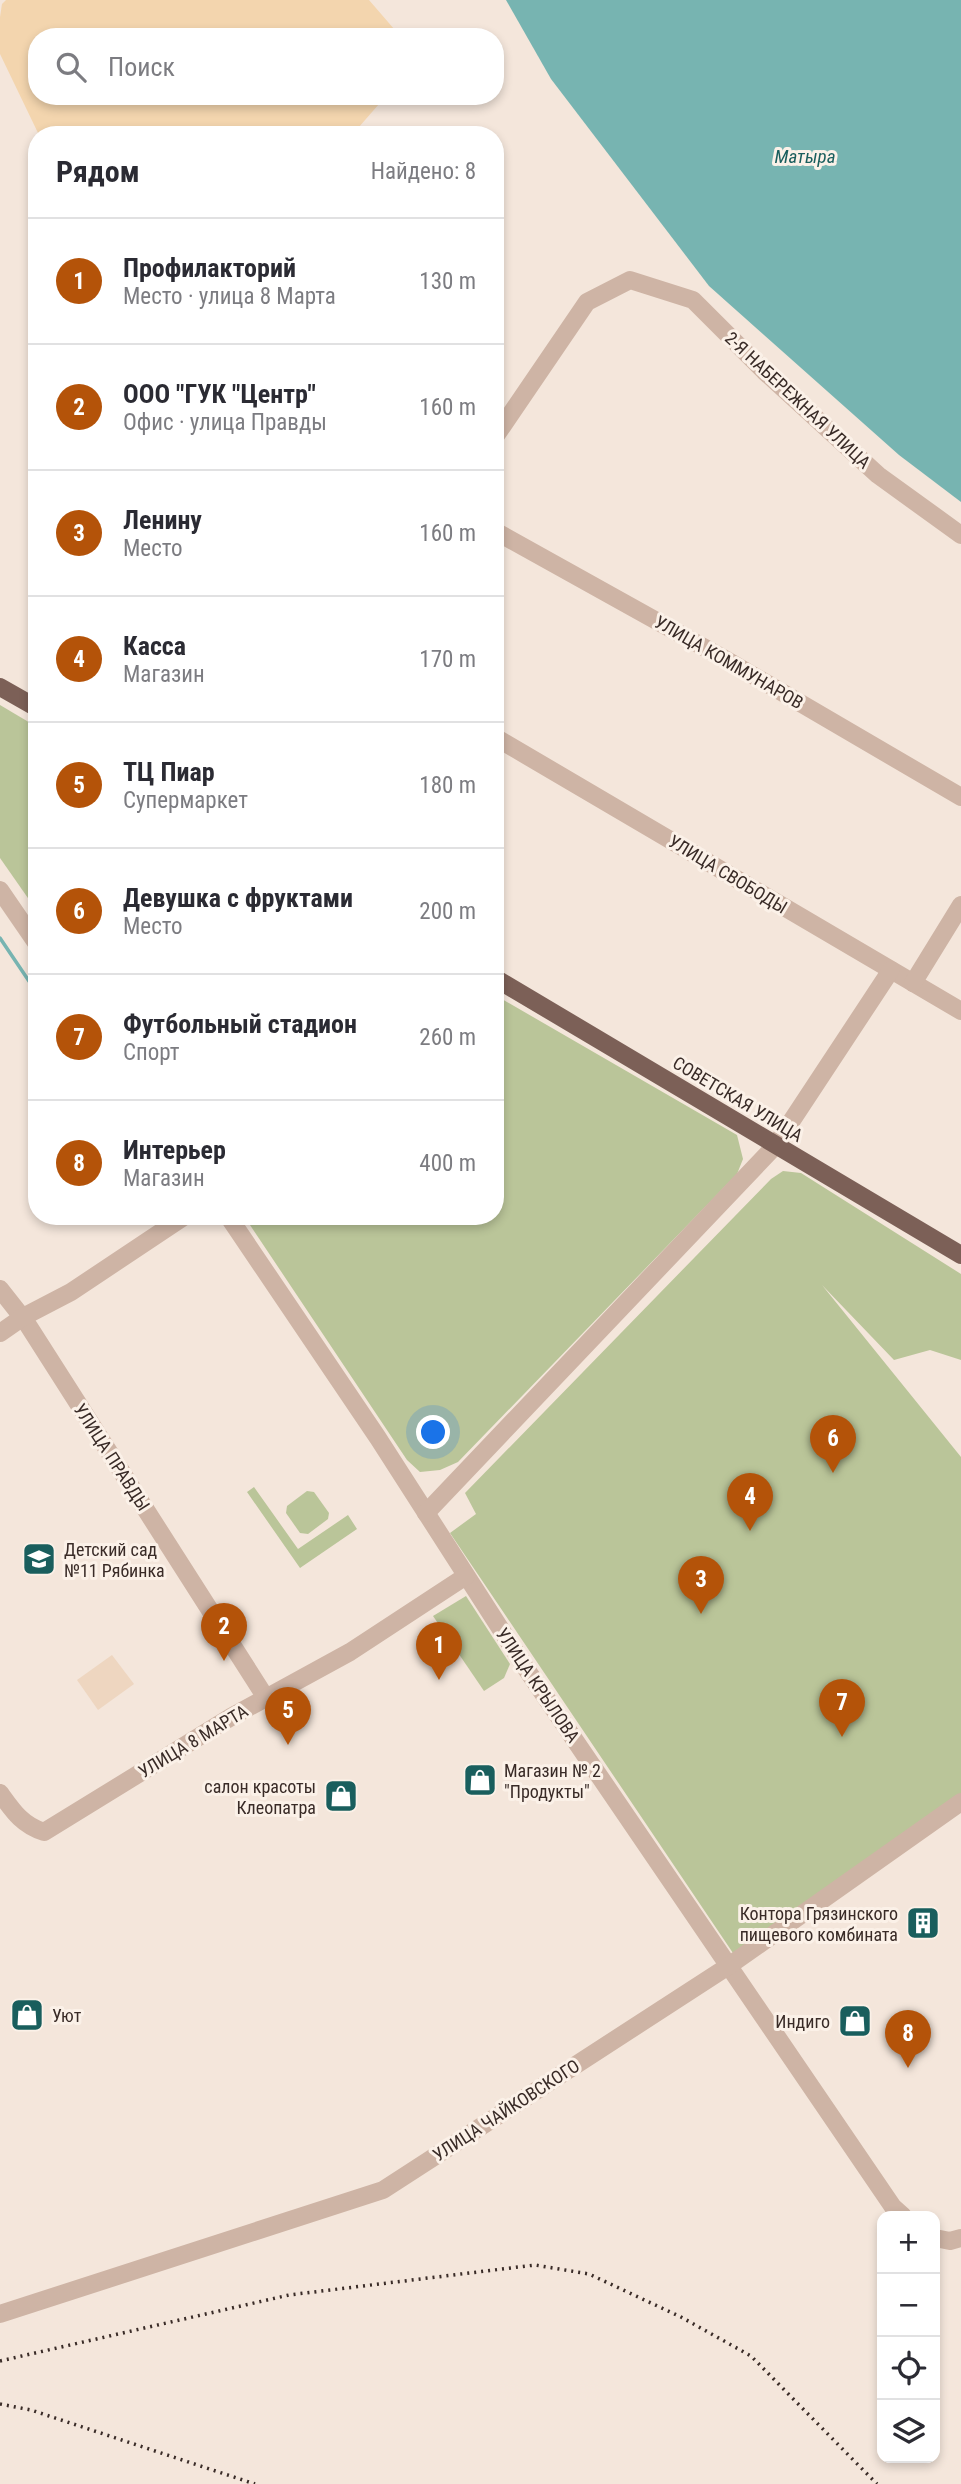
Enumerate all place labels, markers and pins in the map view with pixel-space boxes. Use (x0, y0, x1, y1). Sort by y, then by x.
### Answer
pin: 6 (810, 1415, 856, 1473)
pin: 4 (727, 1473, 773, 1531)
place label: Детский сад №11 Рябинка (64, 1539, 165, 1581)
school or university icon: Детский сад №11 Рябинка (20, 1540, 58, 1578)
pin: 3 (678, 1556, 724, 1614)
pin: 2 (201, 1603, 247, 1661)
pin: 1 (416, 1622, 462, 1680)
pin: 7 (819, 1679, 865, 1737)
pin: 5 (265, 1687, 311, 1745)
place label: Магазин № 2 "Продукты" (504, 1760, 601, 1802)
shop icon: Магазин № 2 "Продукты" (461, 1761, 499, 1799)
place label: салон красоты Клеопатра (204, 1776, 316, 1818)
shop icon: салон красоты Клеопатра (322, 1777, 360, 1815)
place label: Контора Грязинского пищевого комбината (740, 1903, 898, 1945)
building icon: Контора Грязинского пищевого комбината (904, 1904, 942, 1942)
shop icon: Уют (8, 1996, 46, 2034)
shop icon: Индиго (836, 2002, 874, 2040)
place label: Уют (52, 2005, 82, 2026)
pin: 8 (885, 2010, 931, 2068)
place label: Индиго (775, 2011, 830, 2032)

